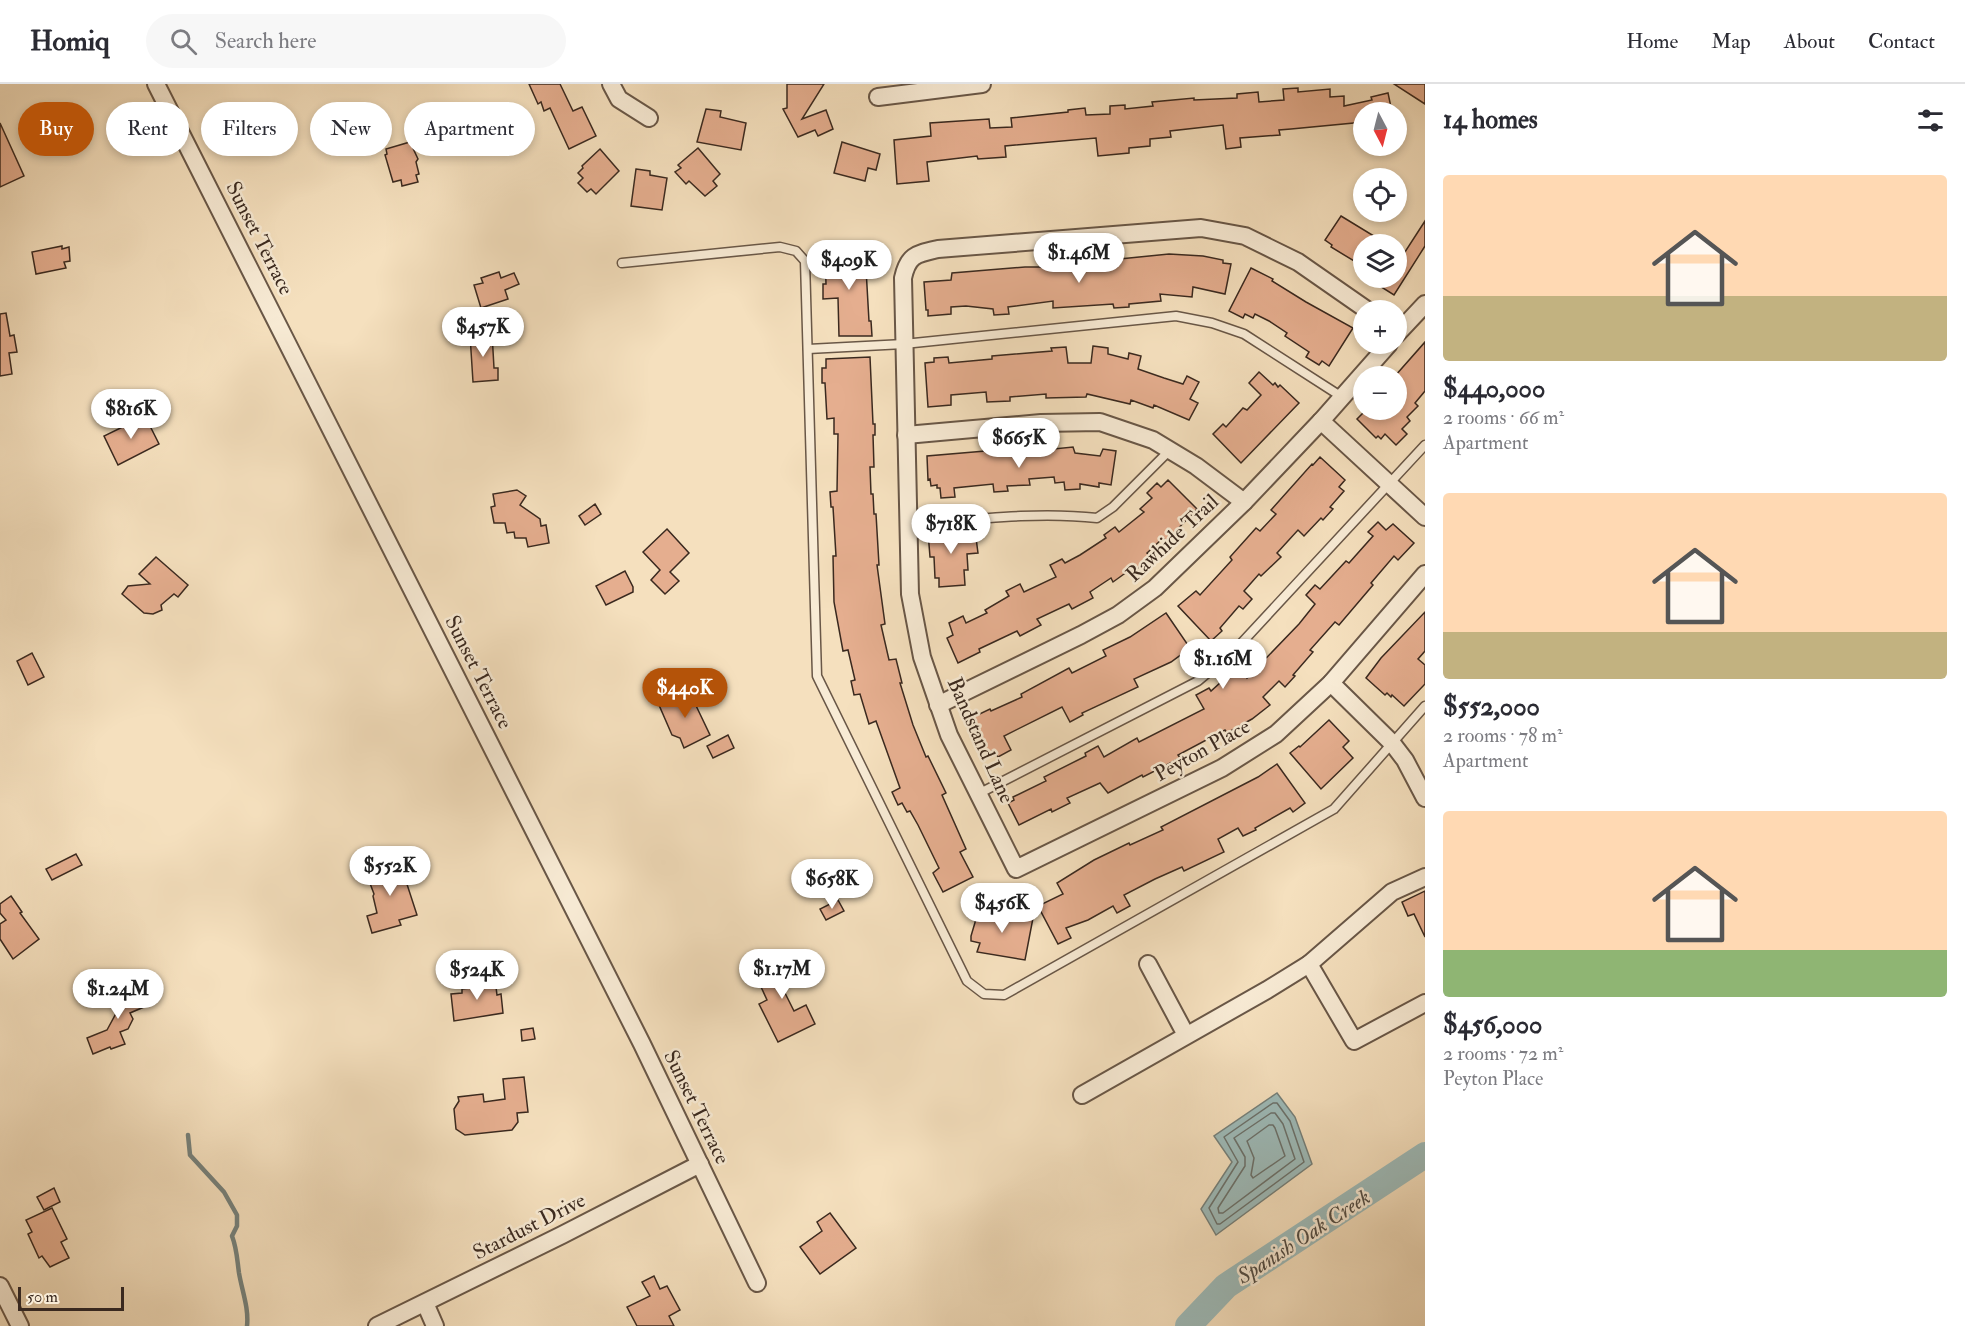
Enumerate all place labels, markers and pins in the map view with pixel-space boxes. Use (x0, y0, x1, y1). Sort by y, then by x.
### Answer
pin: $1.46M (1030, 233, 1128, 284)
pin: $409K (807, 240, 891, 291)
pin: $457K (441, 307, 525, 358)
pin: $816K (89, 389, 173, 440)
pin: $665K (977, 418, 1061, 469)
pin: $718K (909, 504, 993, 555)
pin: $1.16M (1174, 639, 1272, 690)
pin: $440K (643, 668, 727, 719)
pin: $552K (348, 846, 432, 897)
pin: $658K (790, 859, 874, 910)
pin: $456K (960, 883, 1044, 934)
pin: $1.17M (733, 949, 831, 1000)
pin: $524K (435, 950, 519, 1001)
pin: $1.24M (69, 969, 167, 1020)

